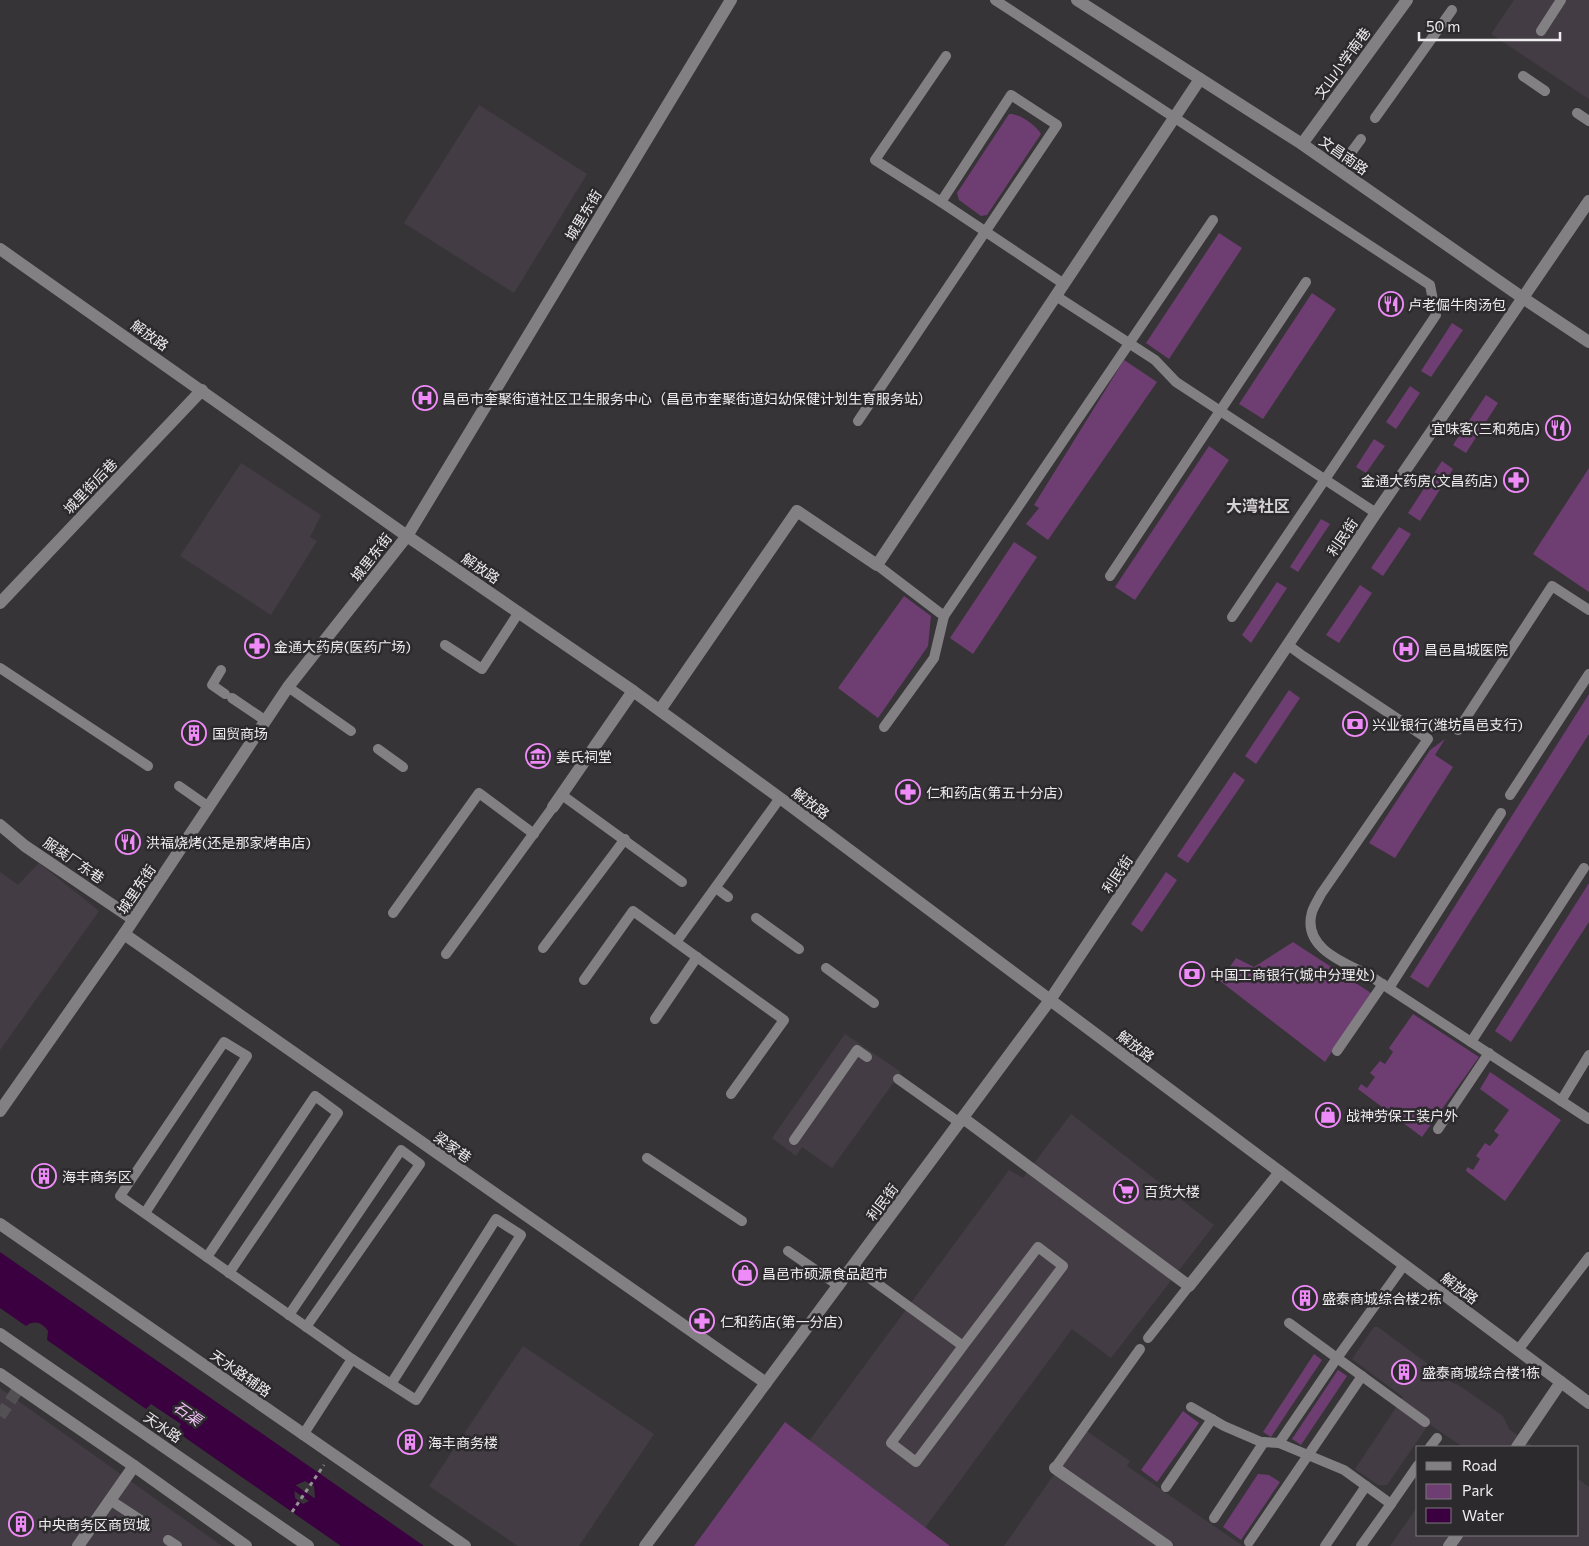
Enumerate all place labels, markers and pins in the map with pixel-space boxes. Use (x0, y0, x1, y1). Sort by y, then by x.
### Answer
restaurant icon: 卢老倔牛肉汤包 (1378, 291, 1404, 317)
place label: 卢老倔牛肉汤包 (1408, 296, 1506, 313)
hospital icon: 昌邑市奎聚街道社区卫生服务中心（昌邑市奎聚街道妇幼保健计划生育服务站） (412, 385, 438, 411)
place label: 昌邑市奎聚街道社区卫生服务中心（昌邑市奎聚街道妇幼保健计划生育服务站） (442, 390, 932, 407)
restaurant icon: 宜味客(三和苑店) (1545, 415, 1571, 441)
place label: 宜味客(三和苑店) (1431, 420, 1540, 437)
pharmacy icon: 金通大药房(文昌药店) (1503, 467, 1529, 493)
place label: 金通大药房(文昌药店) (1361, 472, 1498, 489)
pharmacy icon: 金通大药房(医药广场) (244, 633, 270, 659)
hospital icon: 昌邑昌城医院 (1393, 636, 1419, 662)
place label: 金通大药房(医药广场) (274, 638, 411, 655)
place label: 昌邑昌城医院 (1424, 641, 1508, 658)
bank icon: 兴业银行(潍坊昌邑支行) (1342, 711, 1368, 737)
place label: 兴业银行(潍坊昌邑支行) (1372, 716, 1523, 733)
building icon: 国贸商场 (181, 720, 207, 746)
place label: 国贸商场 (212, 725, 268, 742)
museum icon: 姜氏祠堂 (525, 743, 551, 769)
place label: 姜氏祠堂 (556, 748, 612, 765)
pharmacy icon: 仁和药店(第五十分店) (895, 779, 921, 805)
place label: 仁和药店(第五十分店) (926, 784, 1063, 801)
restaurant icon: 洪福烧烤(还是那家烤串店) (115, 829, 141, 855)
place label: 洪福烧烤(还是那家烤串店) (146, 834, 311, 851)
bank icon: 中国工商银行(城中分理处) (1179, 961, 1205, 987)
place label: 中国工商银行(城中分理处) (1210, 966, 1375, 983)
shop icon: 战神劳保工装户外 (1315, 1102, 1341, 1128)
place label: 战神劳保工装户外 (1346, 1107, 1458, 1124)
building icon: 海丰商务区 (31, 1163, 57, 1189)
place label: 海丰商务区 (62, 1168, 132, 1185)
supermarket icon: 百货大楼 (1113, 1178, 1139, 1204)
place label: 百货大楼 (1144, 1183, 1200, 1200)
shop icon: 昌邑市硕源食品超市 (732, 1260, 758, 1286)
place label: 昌邑市硕源食品超市 (762, 1265, 888, 1282)
building icon: 盛泰商城综合楼2栋 (1292, 1285, 1318, 1311)
place label: 盛泰商城综合楼2栋 (1322, 1290, 1442, 1307)
pharmacy icon: 仁和药店(第一分店) (689, 1308, 715, 1334)
place label: 仁和药店(第一分店) (720, 1313, 843, 1330)
building icon: 盛泰商城综合楼1栋 (1391, 1359, 1417, 1385)
place label: 盛泰商城综合楼1栋 (1422, 1364, 1540, 1381)
building icon: 海丰商务楼 (397, 1429, 423, 1455)
place label: 海丰商务楼 (428, 1434, 498, 1451)
building icon: 中央商务区商贸城 (8, 1511, 34, 1537)
place label: 中央商务区商贸城 (38, 1516, 150, 1533)

